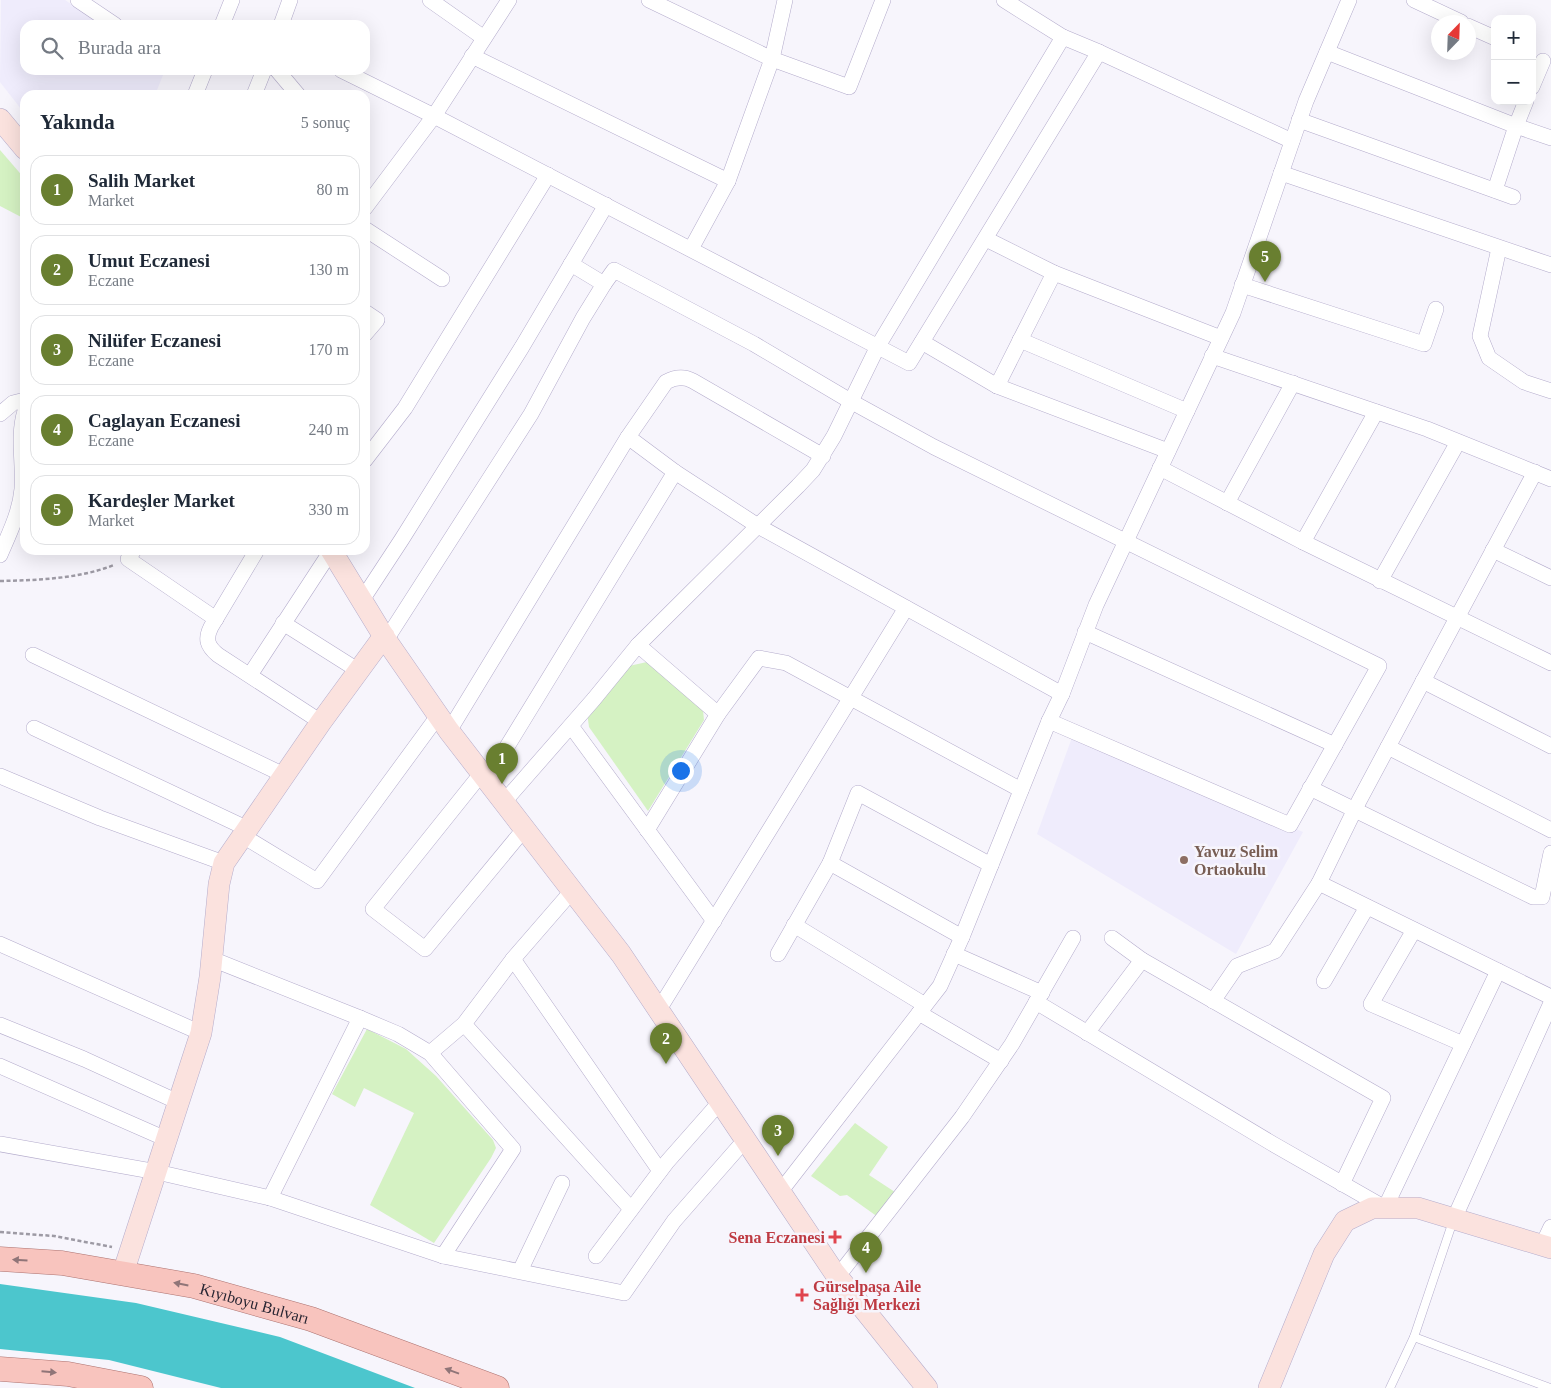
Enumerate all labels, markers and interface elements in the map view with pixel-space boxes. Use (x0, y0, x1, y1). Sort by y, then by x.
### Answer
north arrow (1431, 15, 1476, 60)
map controls (1491, 15, 1536, 105)
button: + (1491, 15, 1536, 60)
search box (20, 20, 370, 75)
icon: search (38, 34, 66, 62)
text: Burada ara (78, 37, 161, 58)
button: − (1491, 60, 1536, 105)
text: Yakında (40, 110, 115, 134)
text: 5 sonuç (301, 114, 350, 131)
text: Salih Market (88, 170, 195, 191)
text: 1 (53, 181, 61, 198)
text: 80 m (317, 181, 349, 198)
text: Market (88, 192, 134, 209)
pin: 5 (1249, 241, 1281, 282)
text: Umut Eczanesi (88, 250, 210, 271)
text: 2 (53, 261, 61, 278)
text: 130 m (309, 261, 349, 278)
text: Eczane (88, 272, 134, 289)
text: Nilüfer Eczanesi (88, 330, 221, 351)
text: 3 (53, 341, 61, 358)
text: 170 m (309, 341, 349, 358)
text: Eczane (88, 352, 134, 369)
text: Caglayan Eczanesi (88, 410, 241, 431)
text: 4 (53, 421, 61, 438)
text: 240 m (309, 421, 349, 438)
text: Eczane (88, 432, 134, 449)
text: Kardeşler Market (88, 490, 235, 511)
text: 5 (53, 501, 61, 518)
text: 330 m (309, 501, 349, 518)
text: Market (88, 512, 134, 529)
pin: 1 (486, 743, 518, 784)
your location (668, 758, 694, 784)
place label: Yavuz Selim Ortaokulu (1194, 843, 1279, 878)
marker: Yavuz Selim Ortaokulu (1178, 854, 1190, 866)
pin: 2 (650, 1023, 682, 1064)
pin: 3 (762, 1115, 794, 1156)
place label: Sena Eczanesi (729, 1229, 826, 1246)
marker: Sena Eczanesi (829, 1231, 841, 1243)
pin: 4 (850, 1232, 882, 1273)
one-way arrow (12, 1256, 28, 1264)
place label: Gürselpaşa Aile Sağlığı Merkezi (813, 1278, 921, 1314)
one-way arrow (172, 1279, 188, 1287)
street label: Kıyıboyu Bulvarı (198, 1280, 311, 1327)
marker: Gürselpaşa Aile Sağlığı Merkezi (795, 1288, 809, 1302)
one-way arrow (444, 1367, 459, 1374)
one-way arrow (41, 1369, 57, 1377)

